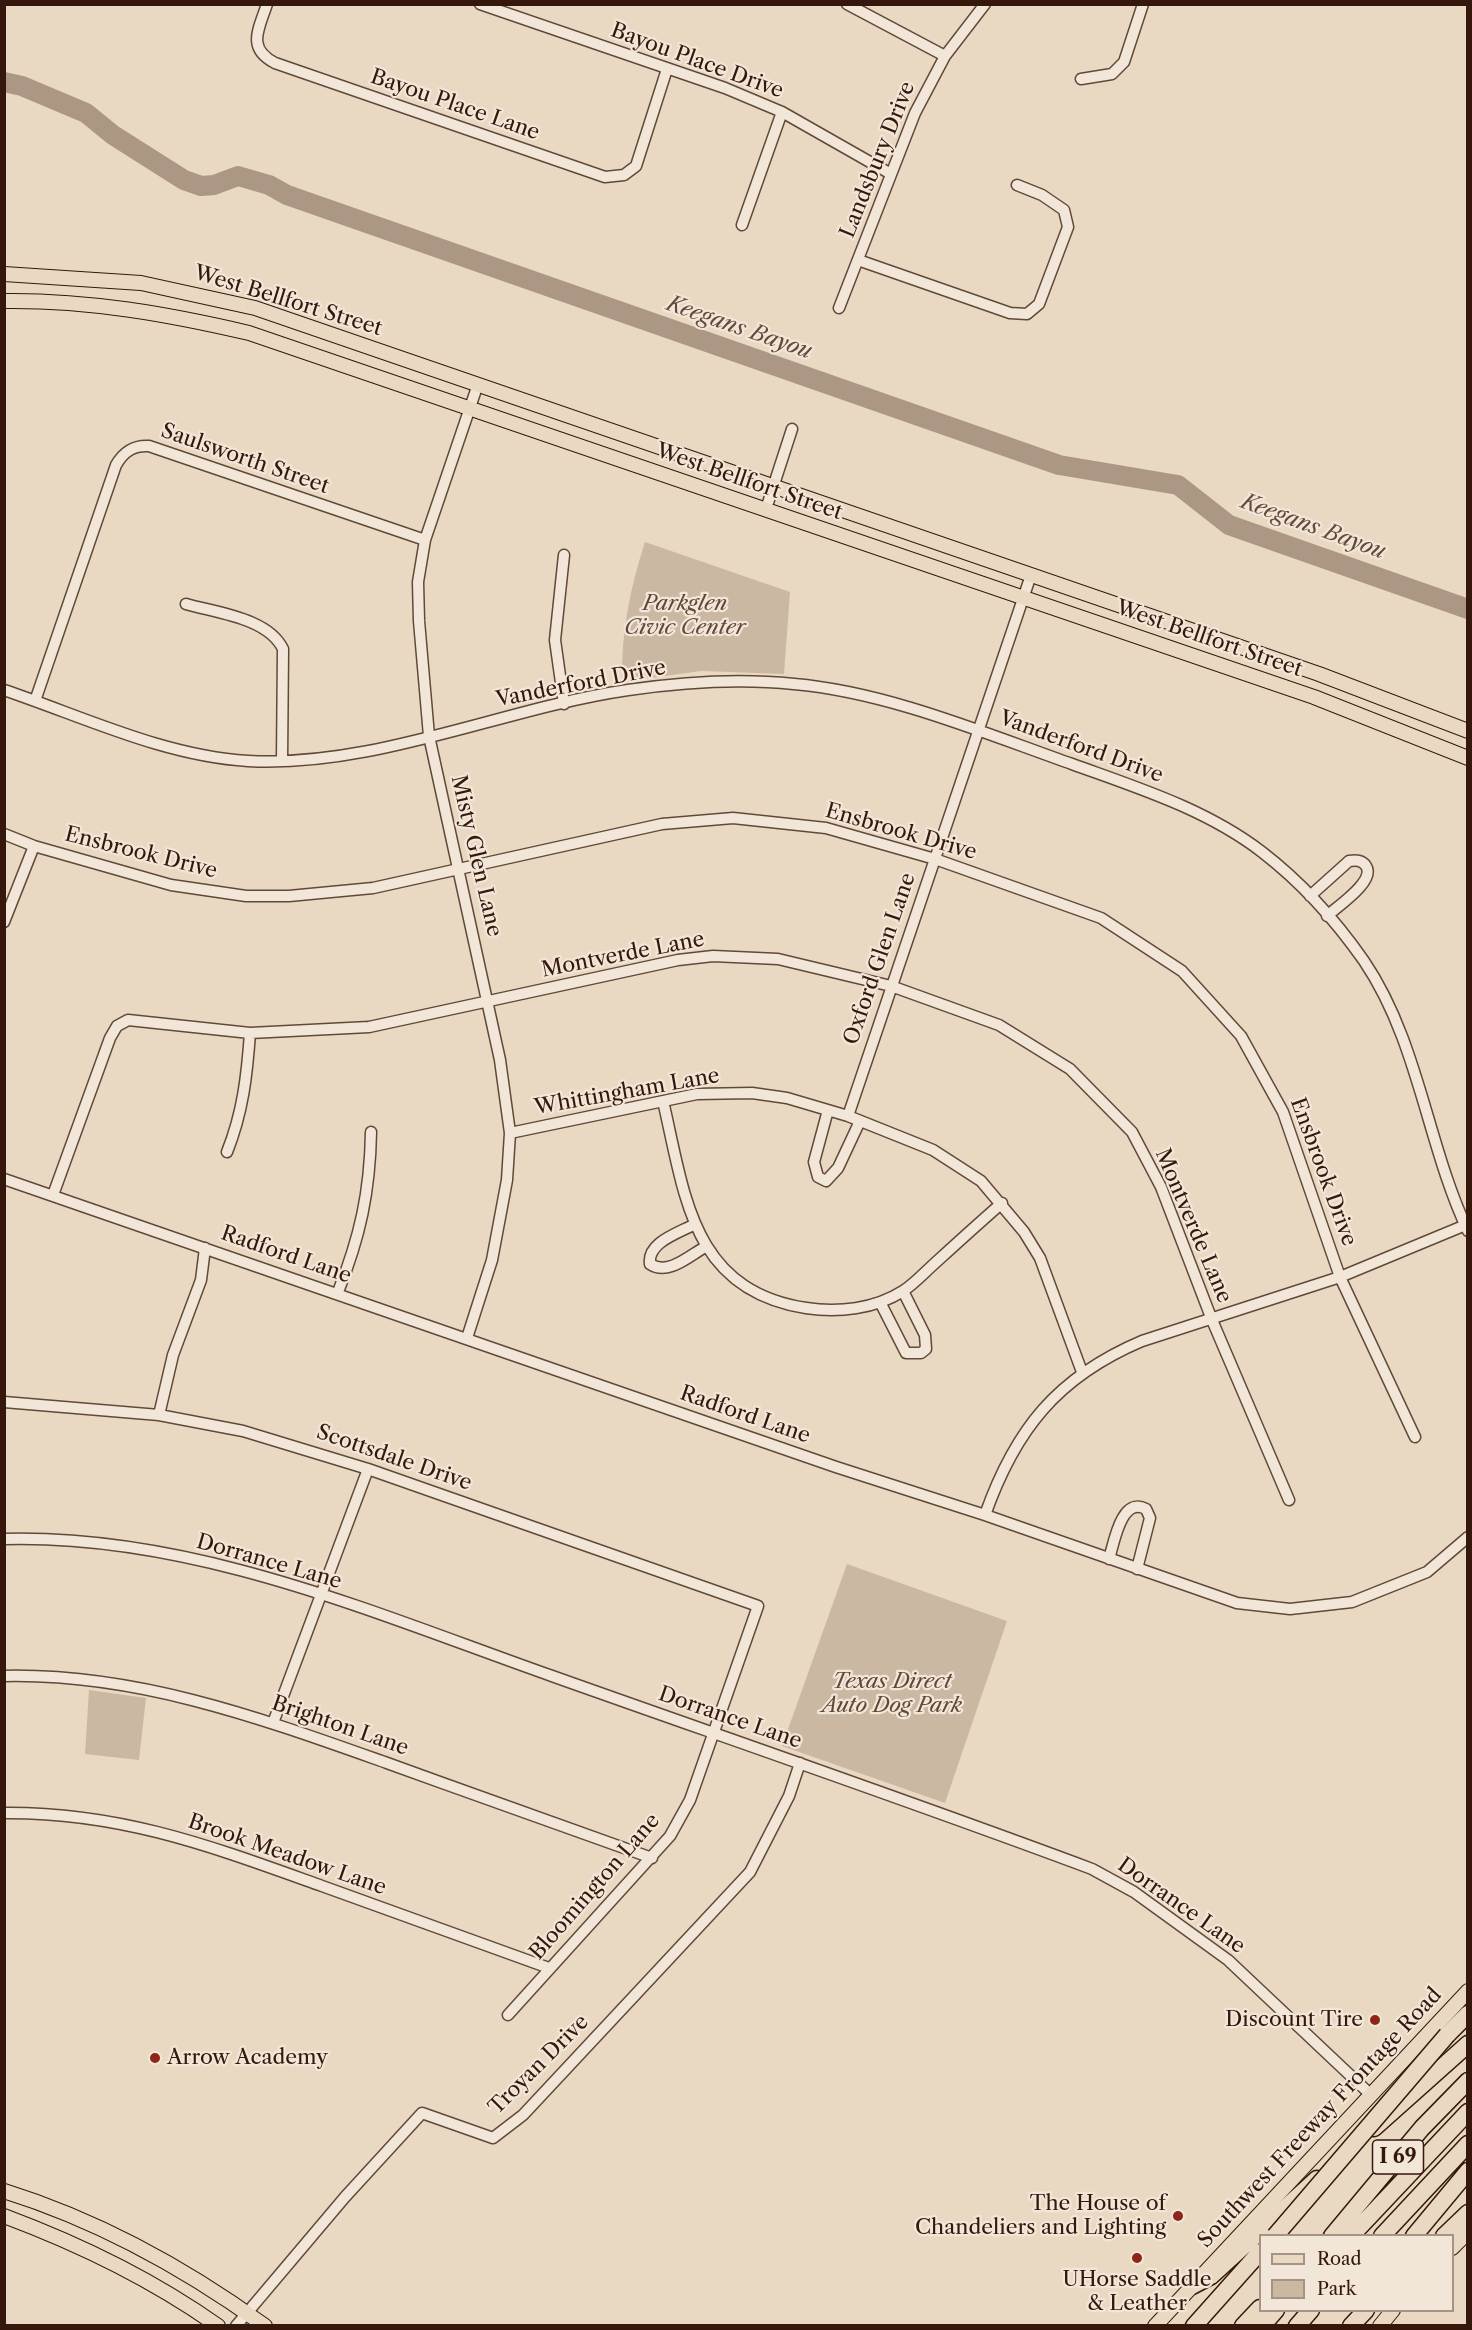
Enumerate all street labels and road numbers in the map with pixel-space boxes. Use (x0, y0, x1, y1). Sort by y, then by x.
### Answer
street label: Bayou Place Drive (607, 18, 787, 104)
street label: Bayou Place Lane (367, 64, 543, 146)
street label: Landsbury Drive (835, 78, 921, 242)
street label: West Bellfort Street (191, 260, 385, 342)
street label: Saulsworth Street (158, 418, 332, 500)
street label: West Bellfort Street (653, 438, 845, 526)
street label: West Bellfort Street (1113, 595, 1305, 683)
street label: Vanderford Drive (494, 655, 668, 713)
street label: Vanderford Drive (996, 706, 1166, 788)
street label: Misty Glen Lane (445, 773, 507, 939)
street label: Ensbrook Drive (823, 798, 979, 866)
street label: Ensbrook Drive (62, 822, 220, 884)
street label: Oxford Glen Lane (839, 870, 921, 1048)
street label: Montverde Lane (540, 927, 706, 983)
street label: Whittingham Lane (532, 1063, 722, 1121)
street label: Ensbrook Drive (1284, 1094, 1362, 1250)
street label: Montverde Lane (1149, 1145, 1237, 1307)
street label: Radford Lane (218, 1221, 354, 1289)
street label: Radford Lane (677, 1381, 813, 1449)
street label: Scottsdale Drive (313, 1420, 475, 1496)
street label: Dorrance Lane (194, 1529, 344, 1595)
street label: Dorrance Lane (655, 1682, 805, 1754)
street label: Brighton Lane (268, 1691, 412, 1761)
street label: Brook Meadow Lane (185, 1809, 389, 1901)
street label: Bloomington Lane (525, 1809, 665, 1965)
street label: Dorrance Lane (1112, 1853, 1250, 1959)
street label: Southwest Freeway Frontage Road (1193, 1983, 1447, 2253)
street label: Troyan Drive (484, 2010, 594, 2120)
road number: I 69 (1372, 2140, 1424, 2174)

